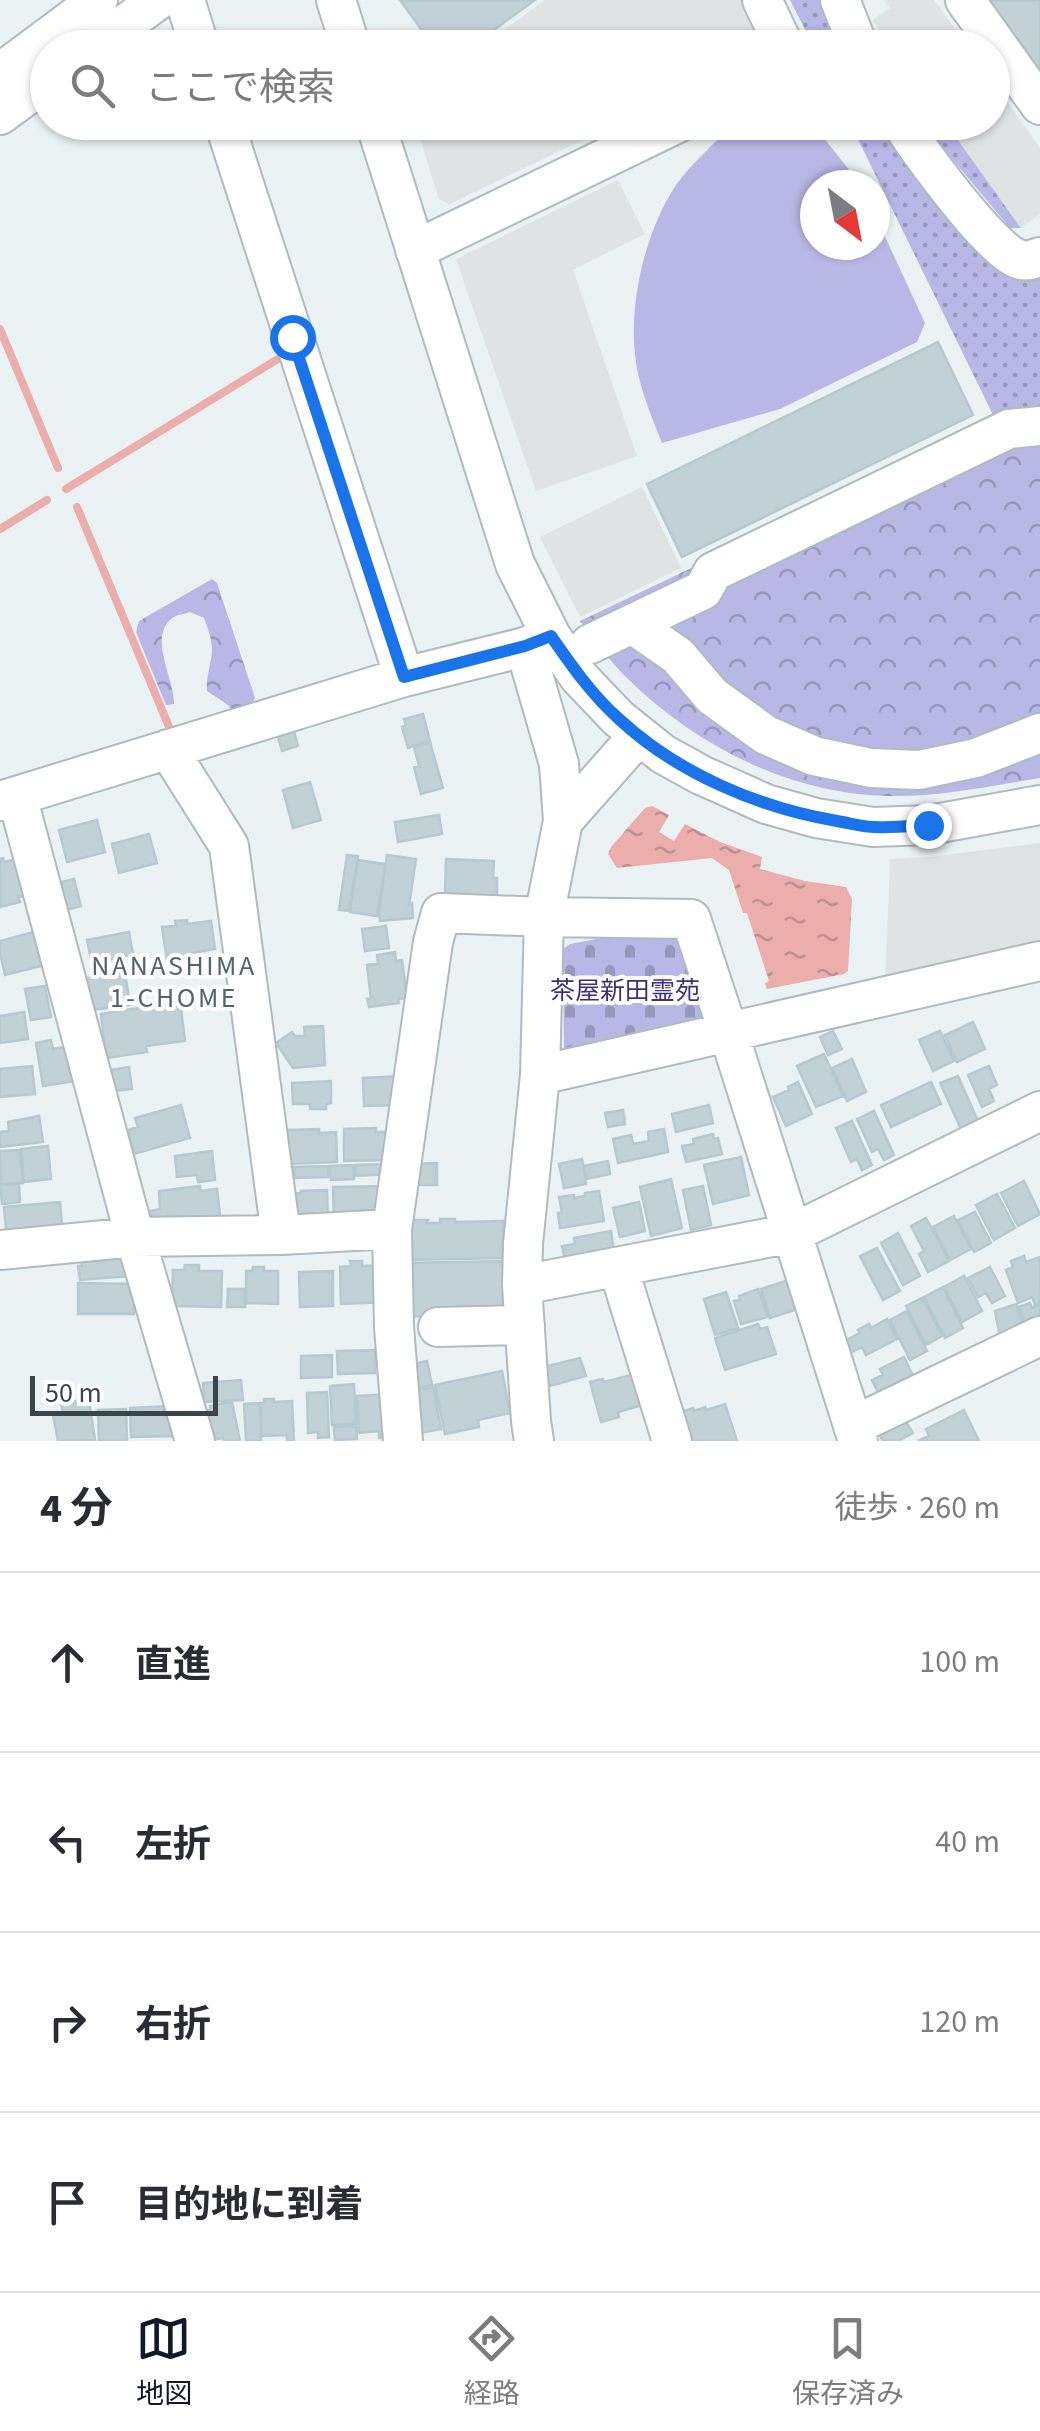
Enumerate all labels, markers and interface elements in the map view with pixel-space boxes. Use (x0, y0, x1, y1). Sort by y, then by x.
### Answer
search box (30, 30, 1010, 140)
icon: search (65, 58, 120, 113)
text: ここで検索 (145, 61, 335, 115)
north arrow (800, 170, 890, 260)
route start (270, 315, 316, 361)
route end (906, 803, 952, 849)
district label: NANASHIMA 1-CHOME (91, 946, 257, 1018)
park label: 茶屋新田霊苑 (550, 973, 700, 1009)
scale bar (30, 1371, 218, 1416)
text: 50 m (45, 1373, 102, 1413)
text: 4 分 (40, 1479, 113, 1539)
text: 徒歩 · 260 m (835, 1485, 1000, 1531)
icon: ahead (40, 1635, 95, 1690)
text: 直進 (135, 1638, 211, 1692)
text: 100 m (919, 1639, 1000, 1685)
icon: left (40, 1815, 95, 1870)
text: 左折 (135, 1818, 211, 1872)
text: 40 m (935, 1819, 1000, 1865)
icon: right (40, 1995, 95, 2050)
text: 右折 (135, 1998, 211, 2052)
text: 120 m (919, 1999, 1000, 2045)
icon: arrive (40, 2175, 95, 2230)
text: 目的地に到着 (135, 2178, 363, 2232)
tab: 地図 (136, 2311, 192, 2414)
tab: 経路 (464, 2311, 520, 2414)
tab: 保存済み (792, 2311, 904, 2414)

